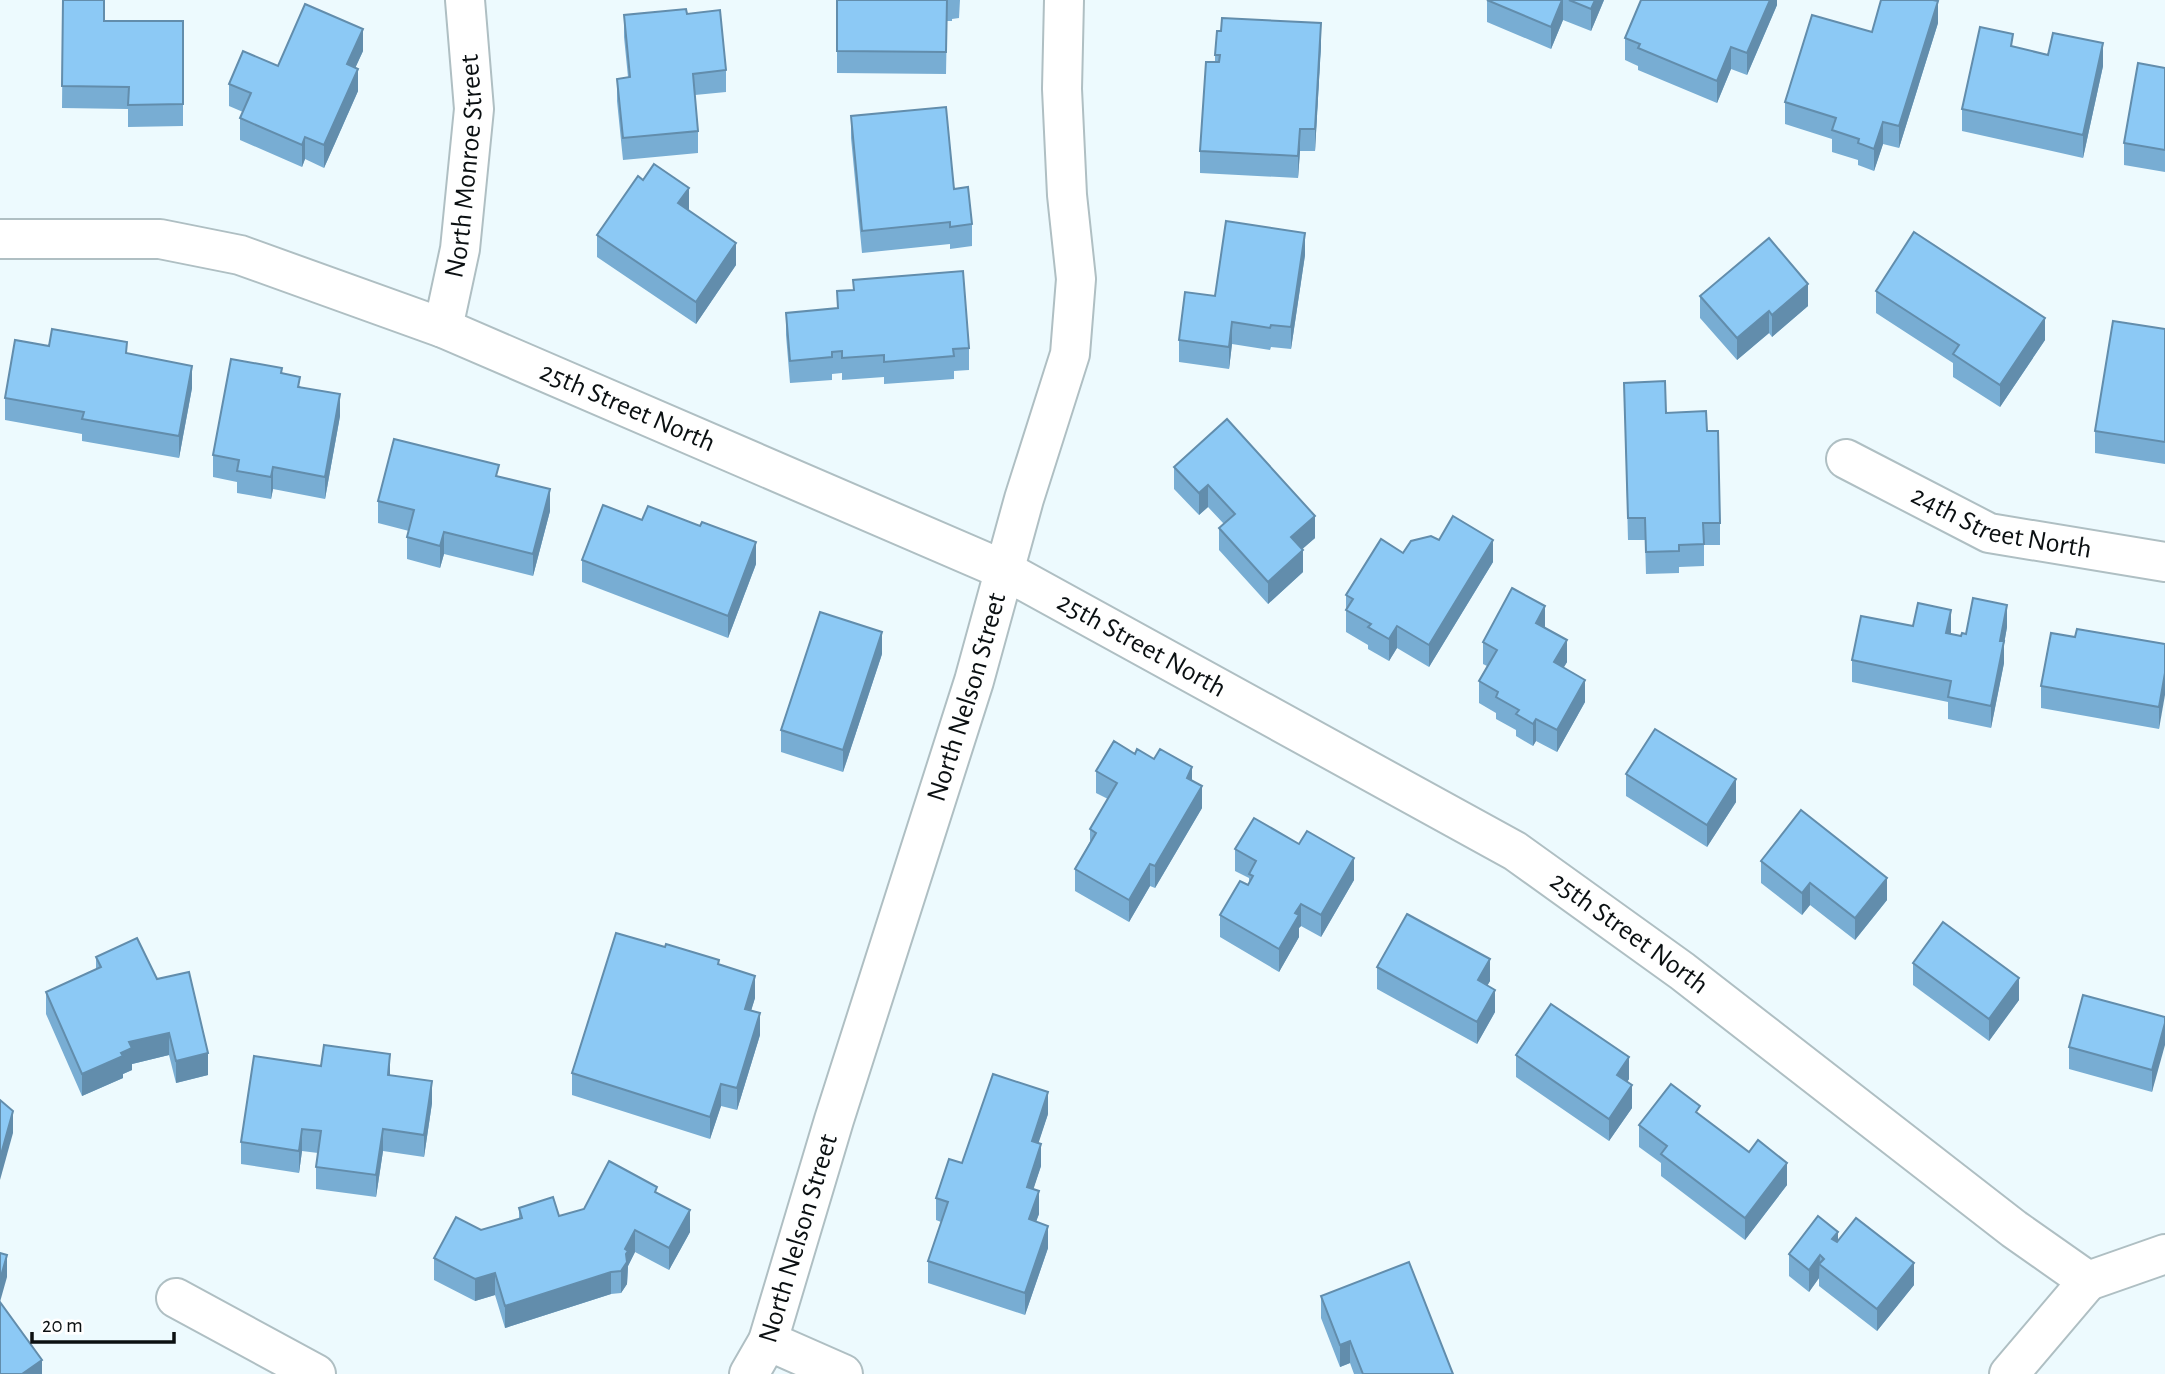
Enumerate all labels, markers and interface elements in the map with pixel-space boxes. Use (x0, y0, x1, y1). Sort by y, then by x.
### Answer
street label: North Monroe Street (440, 53, 488, 280)
street label: 25th Street North (536, 357, 719, 458)
street label: 24th Street North (1906, 481, 2094, 564)
street label: 25th Street North (1052, 588, 1230, 703)
street label: North Nelson Street (922, 590, 1012, 805)
street label: 25th Street North (1545, 867, 1713, 1000)
street label: North Nelson Street (754, 1131, 843, 1346)
scale bar (32, 1300, 173, 1344)
text: 20 m (42, 1315, 83, 1336)

